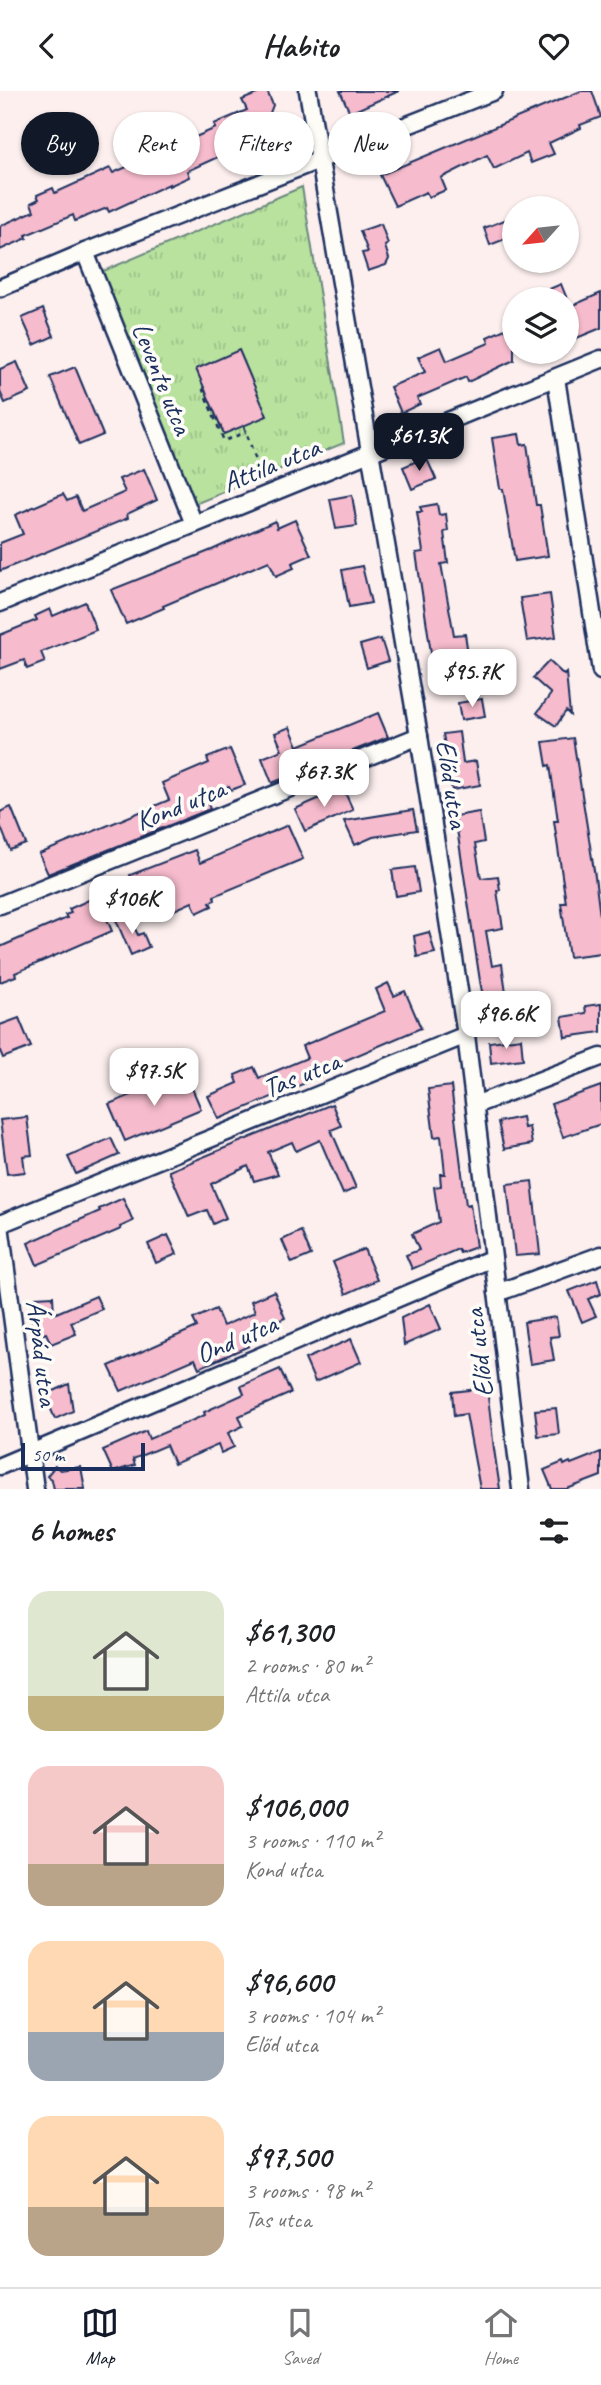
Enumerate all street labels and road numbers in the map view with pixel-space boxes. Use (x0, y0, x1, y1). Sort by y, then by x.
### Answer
street label: Levente utca (124, 317, 201, 441)
street label: Attila utca (217, 428, 327, 500)
street label: Előd utca (428, 738, 477, 832)
street label: Kond utca (130, 770, 233, 838)
street label: Tas utca (257, 1042, 347, 1106)
street label: Árpád utca (19, 1298, 67, 1410)
street label: Ond utca (190, 1305, 284, 1371)
street label: Előd utca (456, 1305, 501, 1399)

